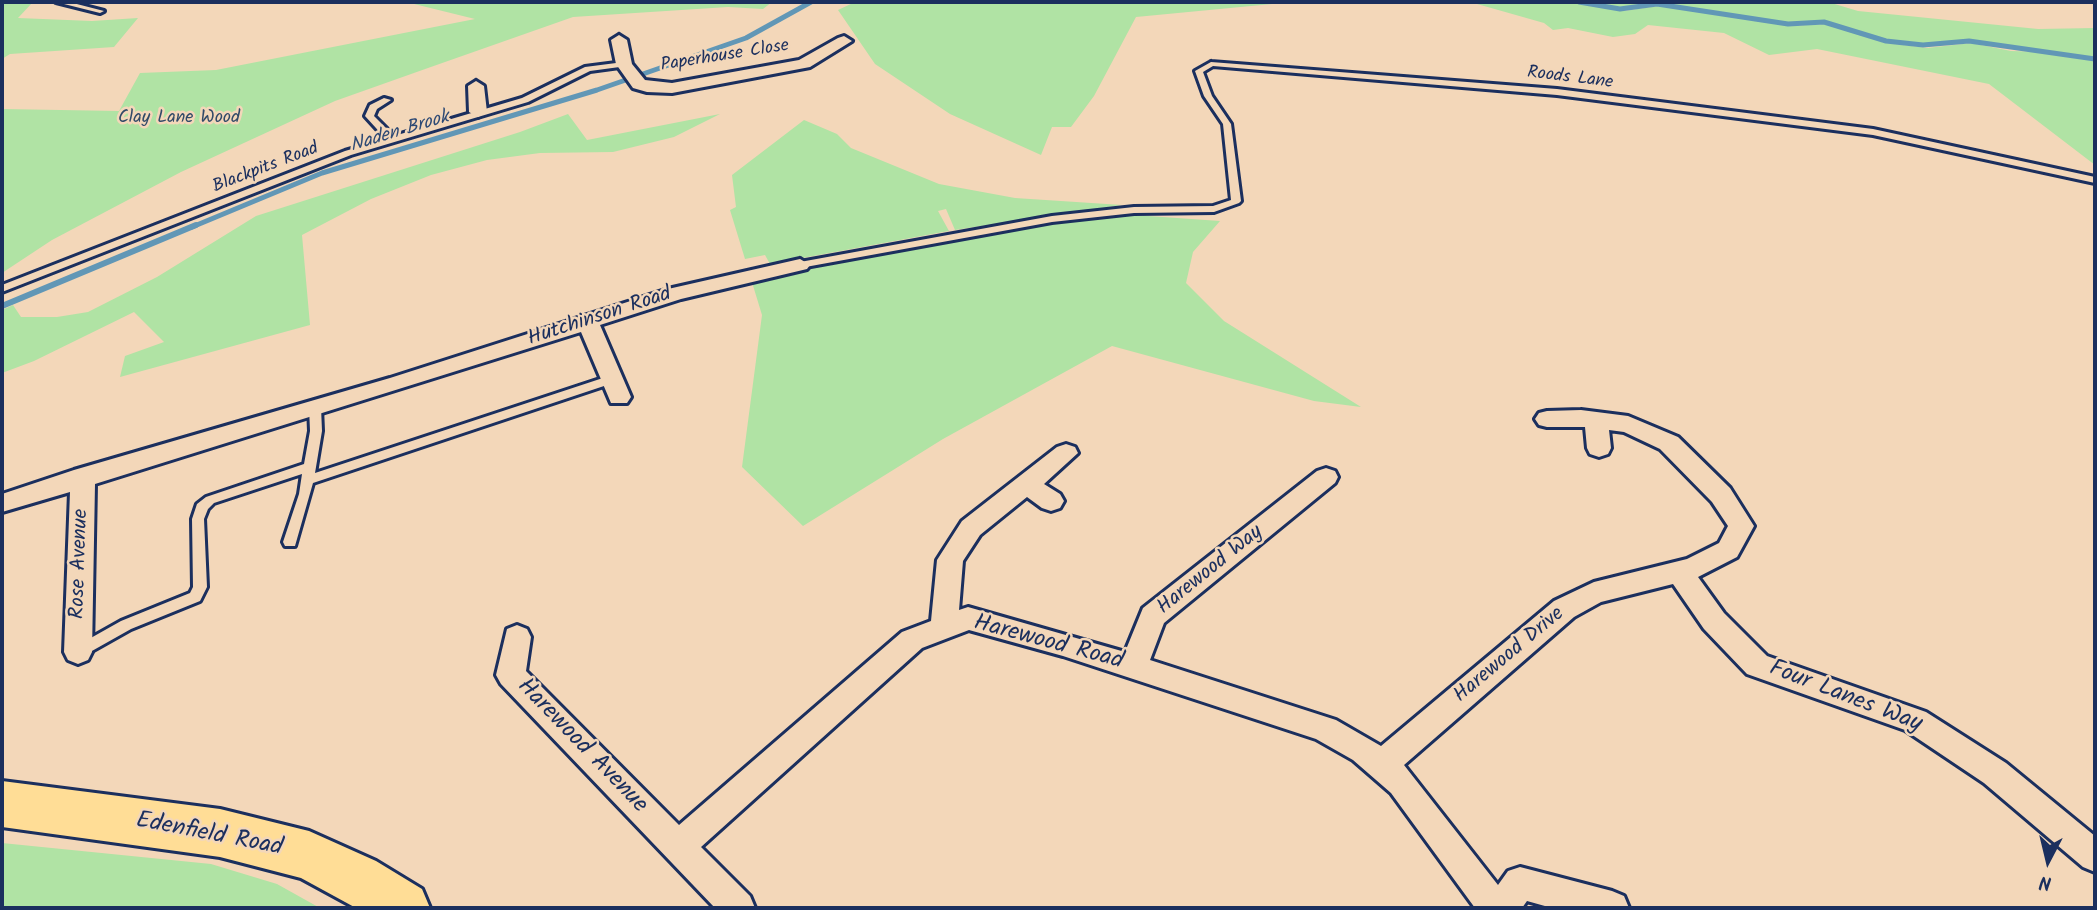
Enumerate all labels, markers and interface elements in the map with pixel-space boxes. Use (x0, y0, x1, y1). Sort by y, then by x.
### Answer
street label: Paperhouse Close (659, 36, 791, 78)
street label: Roods Lane (1526, 63, 1614, 95)
water label: Naden Brook (348, 107, 452, 159)
park label: Clay Lane Wood (118, 108, 240, 130)
street label: Blackpits Road (210, 139, 322, 199)
street label: Hutchinson Road (525, 283, 675, 353)
street label: Rose Avenue (66, 508, 96, 620)
street label: Harewood Way (1153, 521, 1269, 621)
street label: Harewood Drive (1450, 603, 1570, 709)
street label: Harewood Road (970, 610, 1126, 678)
street label: Four Lanes Way (1764, 656, 1926, 740)
street label: Harewood Avenue (509, 674, 653, 820)
street label: Edenfield Road (133, 808, 285, 864)
north arrow (2013, 826, 2083, 896)
text: N (2038, 866, 2053, 897)

